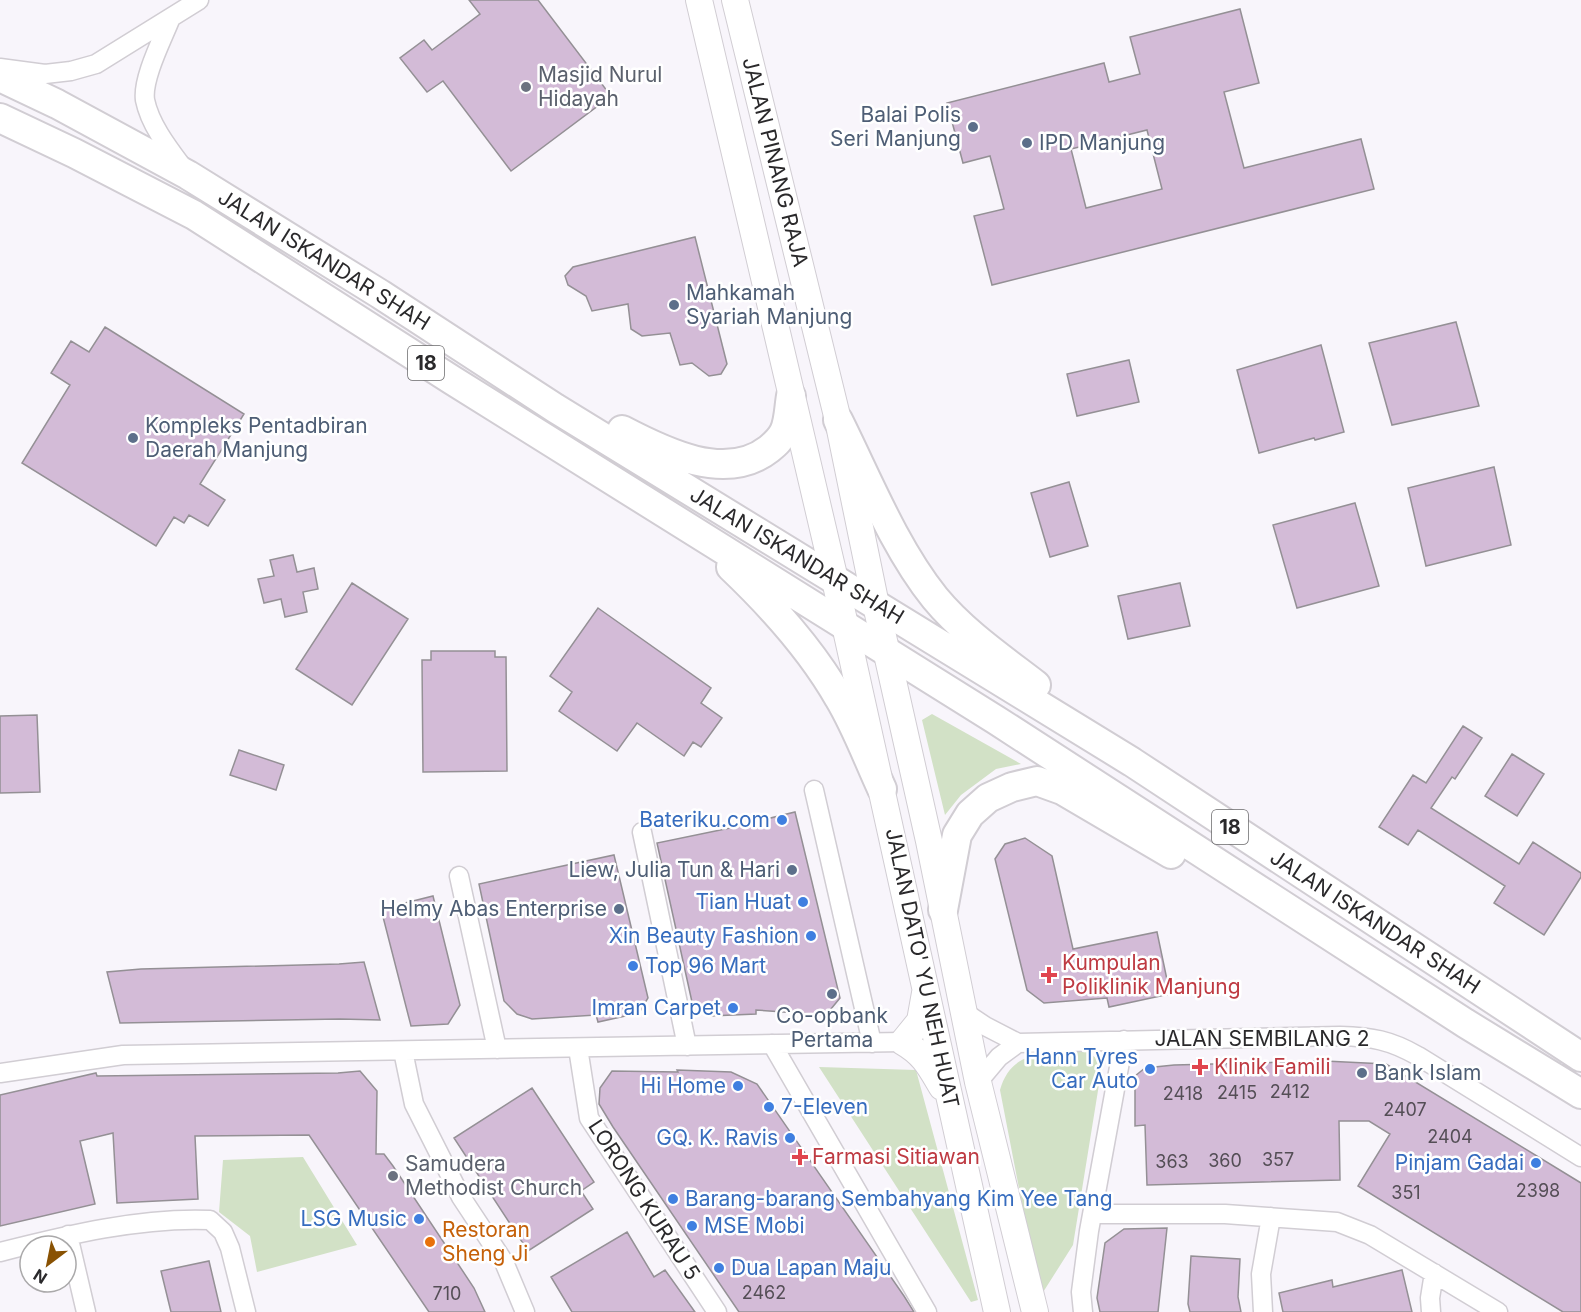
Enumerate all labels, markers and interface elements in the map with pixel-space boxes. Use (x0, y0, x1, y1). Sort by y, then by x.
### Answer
street label: JALAN PINANG RAJA (737, 55, 814, 269)
place label: Masjid Nurul Hidayah (538, 62, 662, 111)
marker: Masjid Nurul Hidayah (519, 80, 533, 94)
place label: Balai Polis Seri Manjung (830, 102, 961, 151)
marker: Balai Polis Seri Manjung (966, 120, 980, 134)
place label: IPD Manjung (1039, 130, 1165, 155)
marker: IPD Manjung (1020, 136, 1034, 150)
street label: JALAN ISKANDAR SHAH (214, 184, 435, 335)
place label: Mahkamah Syariah Manjung (686, 280, 852, 329)
marker: Mahkamah Syariah Manjung (667, 298, 681, 312)
road number: 18 (408, 346, 444, 380)
place label: Kompleks Pentadbiran Daerah Manjung (145, 413, 368, 462)
marker: Kompleks Pentadbiran Daerah Manjung (126, 431, 140, 445)
street label: JALAN ISKANDAR SHAH (686, 482, 909, 629)
place label: Bateriku.com (639, 807, 770, 832)
road number: 18 (1212, 810, 1248, 844)
marker: Bateriku.com (775, 813, 789, 827)
street label: JALAN DATO' YU NEH HUAT (881, 826, 964, 1110)
street label: JALAN ISKANDAR SHAH (1266, 844, 1485, 999)
place label: Liew, Julia Tun & Hari (568, 857, 780, 882)
marker: Liew, Julia Tun & Hari (785, 863, 799, 877)
place label: Tian Huat (696, 889, 791, 914)
marker: Tian Huat (796, 895, 810, 909)
place label: Helmy Abas Enterprise (380, 896, 607, 921)
marker: Helmy Abas Enterprise (612, 902, 626, 916)
place label: Xin Beauty Fashion (609, 923, 799, 948)
marker: Xin Beauty Fashion (804, 929, 818, 943)
place label: Kumpulan Poliklinik Manjung (1062, 950, 1241, 999)
place label: Top 96 Mart (645, 953, 766, 978)
marker: Top 96 Mart (626, 959, 640, 973)
marker: Kumpulan Poliklinik Manjung (1040, 966, 1058, 984)
marker: Co-opbank Pertama (825, 987, 839, 1001)
place label: Imran Carpet (592, 995, 721, 1020)
marker: Imran Carpet (726, 1001, 740, 1015)
place label: Co-opbank Pertama (776, 1003, 888, 1052)
street label: JALAN SEMBILANG 2 (1154, 1026, 1370, 1051)
place label: Hann Tyres Car Auto (1025, 1044, 1138, 1093)
place label: Klinik Famili (1214, 1054, 1331, 1079)
marker: Klinik Famili (1191, 1058, 1209, 1076)
place label: Bank Islam (1374, 1060, 1481, 1085)
marker: Hann Tyres Car Auto (1143, 1062, 1157, 1076)
marker: Bank Islam (1355, 1066, 1369, 1080)
place label: Hi Home (641, 1073, 726, 1098)
marker: Hi Home (731, 1079, 745, 1093)
house number: 2412 (1270, 1081, 1310, 1102)
house number: 2415 (1217, 1082, 1257, 1103)
house number: 2418 (1163, 1083, 1203, 1104)
place label: 7-Eleven (781, 1094, 868, 1119)
house number: 2407 (1383, 1099, 1427, 1120)
marker: 7-Eleven (762, 1100, 776, 1114)
street label: LORONG KURAU 5 (583, 1115, 706, 1285)
place label: GQ. K. Ravis (656, 1125, 778, 1150)
house number: 2404 (1427, 1126, 1473, 1147)
marker: GQ. K. Ravis (783, 1131, 797, 1145)
place label: Farmasi Sitiawan (812, 1144, 980, 1169)
house number: 357 (1262, 1149, 1294, 1170)
marker: Farmasi Sitiawan (793, 1150, 807, 1164)
house number: 360 (1208, 1150, 1242, 1171)
place label: Pinjam Gadai (1395, 1150, 1524, 1175)
place label: Samudera Methodist Church (405, 1151, 582, 1200)
house number: 363 (1155, 1151, 1189, 1172)
marker: Pinjam Gadai (1529, 1156, 1543, 1170)
marker: Samudera Methodist Church (386, 1169, 400, 1183)
house number: 2398 (1516, 1180, 1560, 1201)
house number: 351 (1391, 1182, 1421, 1203)
place label: Barang-barang Sembahyang Kim Yee Tang (685, 1186, 1113, 1211)
marker: Barang-barang Sembahyang Kim Yee Tang (666, 1192, 680, 1206)
place label: LSG Music (301, 1206, 407, 1231)
marker: LSG Music (412, 1212, 426, 1226)
place label: MSE Mobi (704, 1213, 804, 1238)
place label: Restoran Sheng Ji (442, 1217, 530, 1266)
marker: MSE Mobi (685, 1219, 699, 1233)
north arrow (18, 1234, 78, 1294)
marker: Restoran Sheng Ji (423, 1235, 437, 1249)
place label: Dua Lapan Maju (731, 1255, 891, 1280)
marker: Dua Lapan Maju (712, 1261, 726, 1275)
text: N (30, 1265, 51, 1288)
house number: 2462 (742, 1282, 786, 1303)
house number: 710 (433, 1283, 461, 1304)

